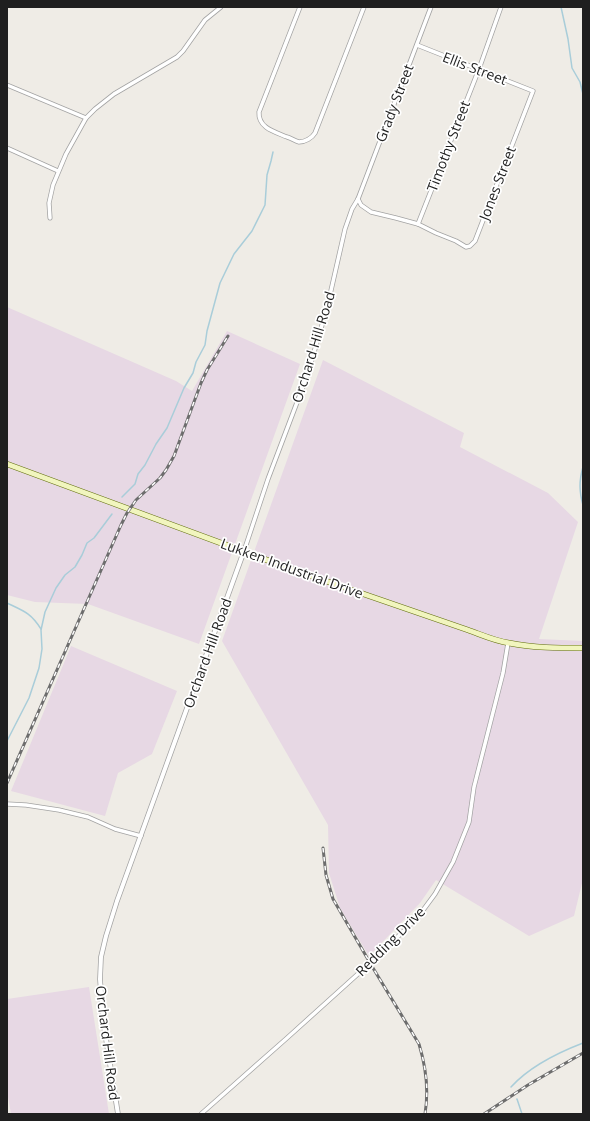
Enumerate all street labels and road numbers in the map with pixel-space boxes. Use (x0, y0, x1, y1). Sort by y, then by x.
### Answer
street label: Ellis Street (440, 47, 510, 89)
street label: Grady Street (370, 61, 418, 145)
street label: Timothy Street (422, 98, 474, 194)
street label: Jones Street (473, 143, 520, 225)
street label: Orchard Hill Road (287, 289, 339, 405)
street label: Lukken Industrial Drive (218, 533, 366, 603)
street label: Orchard Hill Road (178, 595, 236, 711)
street label: Redding Drive (351, 902, 429, 980)
street label: Orchard Hill Road (92, 984, 124, 1102)

